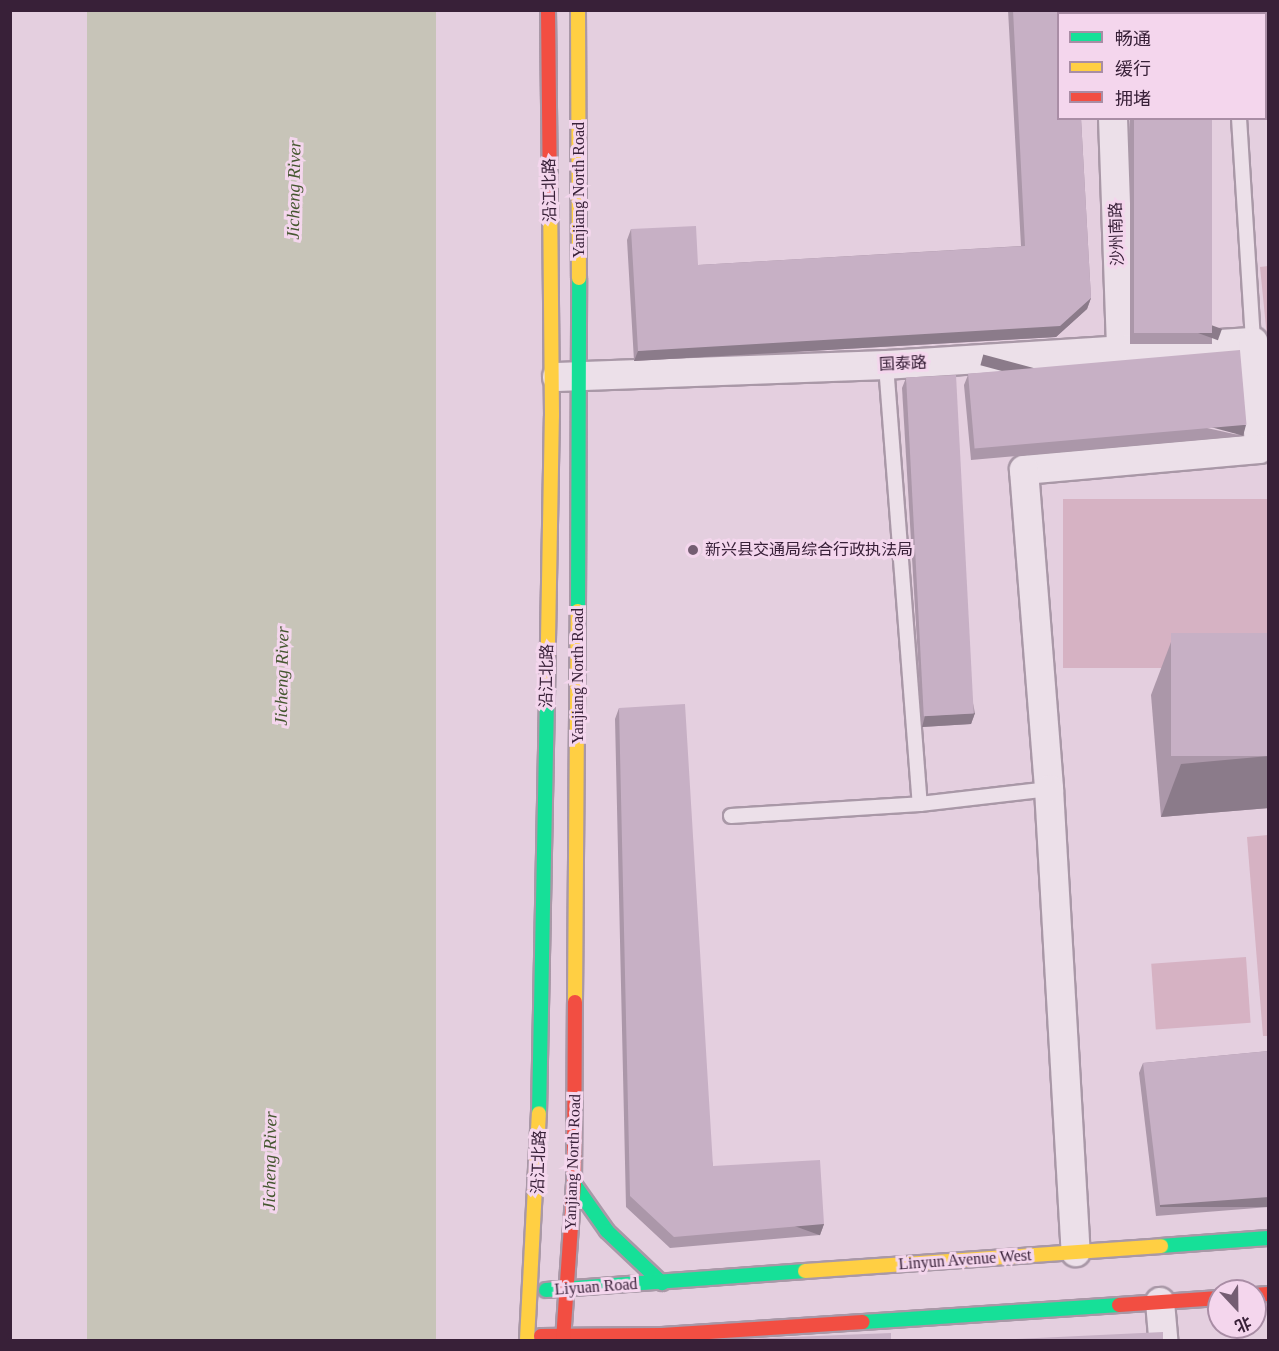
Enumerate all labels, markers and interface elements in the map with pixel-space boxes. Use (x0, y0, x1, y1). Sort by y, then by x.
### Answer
legend (1057, 12, 1267, 120)
text: 畅通 (1115, 29, 1151, 49)
text: 缓行 (1115, 59, 1151, 79)
text: 拥堵 (1115, 89, 1151, 109)
street label: Yanjiang North Road (569, 122, 589, 258)
water label: Jicheng River (282, 140, 306, 240)
street label: 沿江北路 (540, 158, 560, 222)
street label: 沙州南路 (1106, 202, 1128, 266)
street label: 国泰路 (879, 353, 927, 375)
place label: 新兴县交通局综合行政执法局 (705, 540, 913, 560)
marker: 新兴县交通局综合行政执法局 (686, 543, 700, 557)
street label: Yanjiang North Road (568, 608, 588, 744)
water label: Jicheng River (270, 626, 294, 726)
street label: 沿江北路 (537, 644, 557, 708)
street label: Yanjiang North Road (561, 1094, 585, 1230)
water label: Jicheng River (258, 1111, 282, 1211)
street label: 沿江北路 (528, 1130, 550, 1194)
street label: Linyun Avenue West (897, 1246, 1033, 1274)
street label: Liyuan Road (554, 1275, 638, 1299)
north arrow (1207, 1279, 1267, 1339)
text: 北 (1233, 1313, 1254, 1335)

